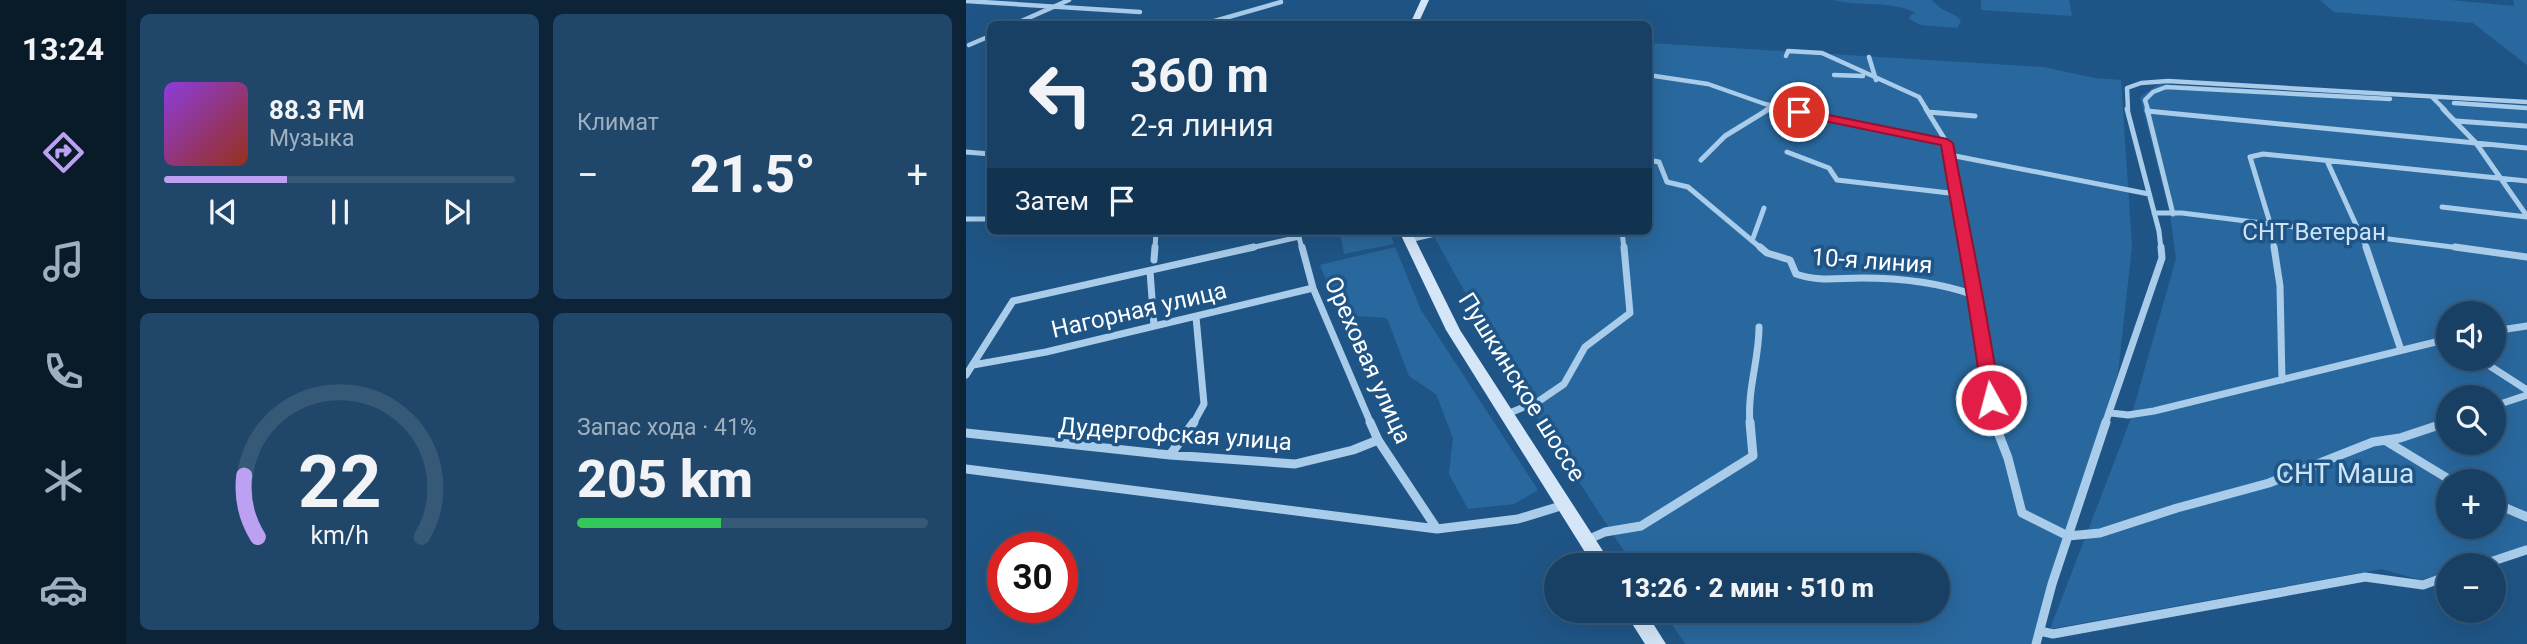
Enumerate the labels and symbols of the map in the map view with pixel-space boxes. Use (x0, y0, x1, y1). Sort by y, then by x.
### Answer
pin (1769, 82, 1829, 142)
park label: СНТ Ветеран (2242, 218, 2386, 246)
street label: 10-я линия (1811, 243, 1933, 279)
street label: Ореховая улица (1319, 272, 1417, 448)
street label: Нагорная улица (1049, 276, 1229, 344)
street label: Пушкинское шоссе (1453, 287, 1591, 487)
position arrow (1954, 363, 2028, 437)
street label: Дудергофская улица (1057, 412, 1293, 456)
park label: СНТ Маша (2276, 457, 2414, 490)
speed limit sign: 30 (987, 532, 1078, 623)

